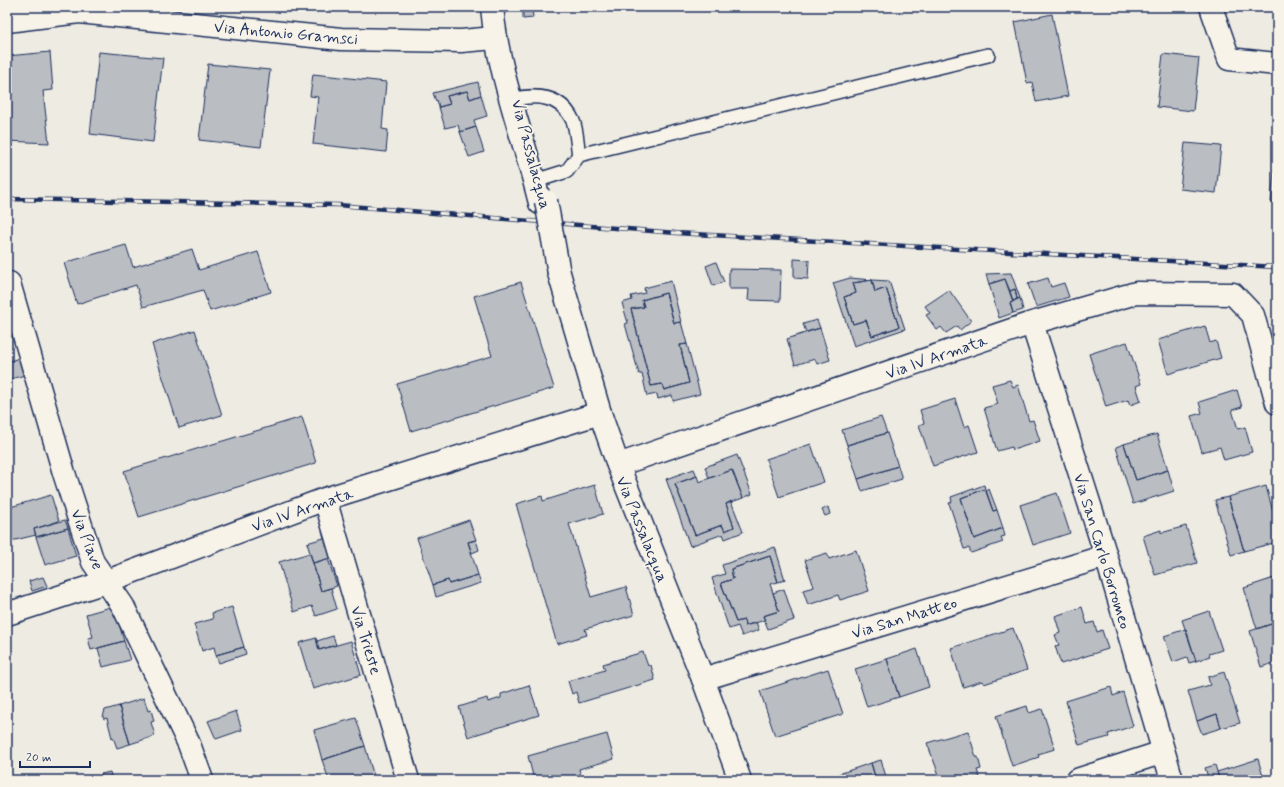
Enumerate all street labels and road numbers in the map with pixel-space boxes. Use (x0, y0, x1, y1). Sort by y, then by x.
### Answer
street label: Via Antonio Gramsci (213, 17, 359, 50)
street label: Via Passalacqua (506, 97, 555, 211)
street label: Via IV Armata (883, 330, 990, 385)
street label: Via San Carlo Borromeo (1068, 471, 1135, 632)
street label: Via Passalacqua (611, 473, 672, 586)
street label: Via IV Armata (249, 483, 356, 538)
street label: Via Piave (65, 506, 108, 573)
street label: Via San Matteo (849, 592, 960, 644)
street label: Via Trieste (345, 604, 386, 677)

